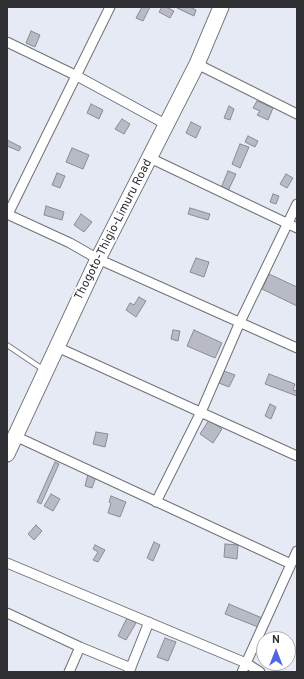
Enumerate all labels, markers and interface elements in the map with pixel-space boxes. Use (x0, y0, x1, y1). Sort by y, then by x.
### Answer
street label: Thogoto-Thigio-Limuru Road (72, 157, 156, 303)
north arrow (256, 631, 296, 671)
text: N (272, 633, 280, 647)

